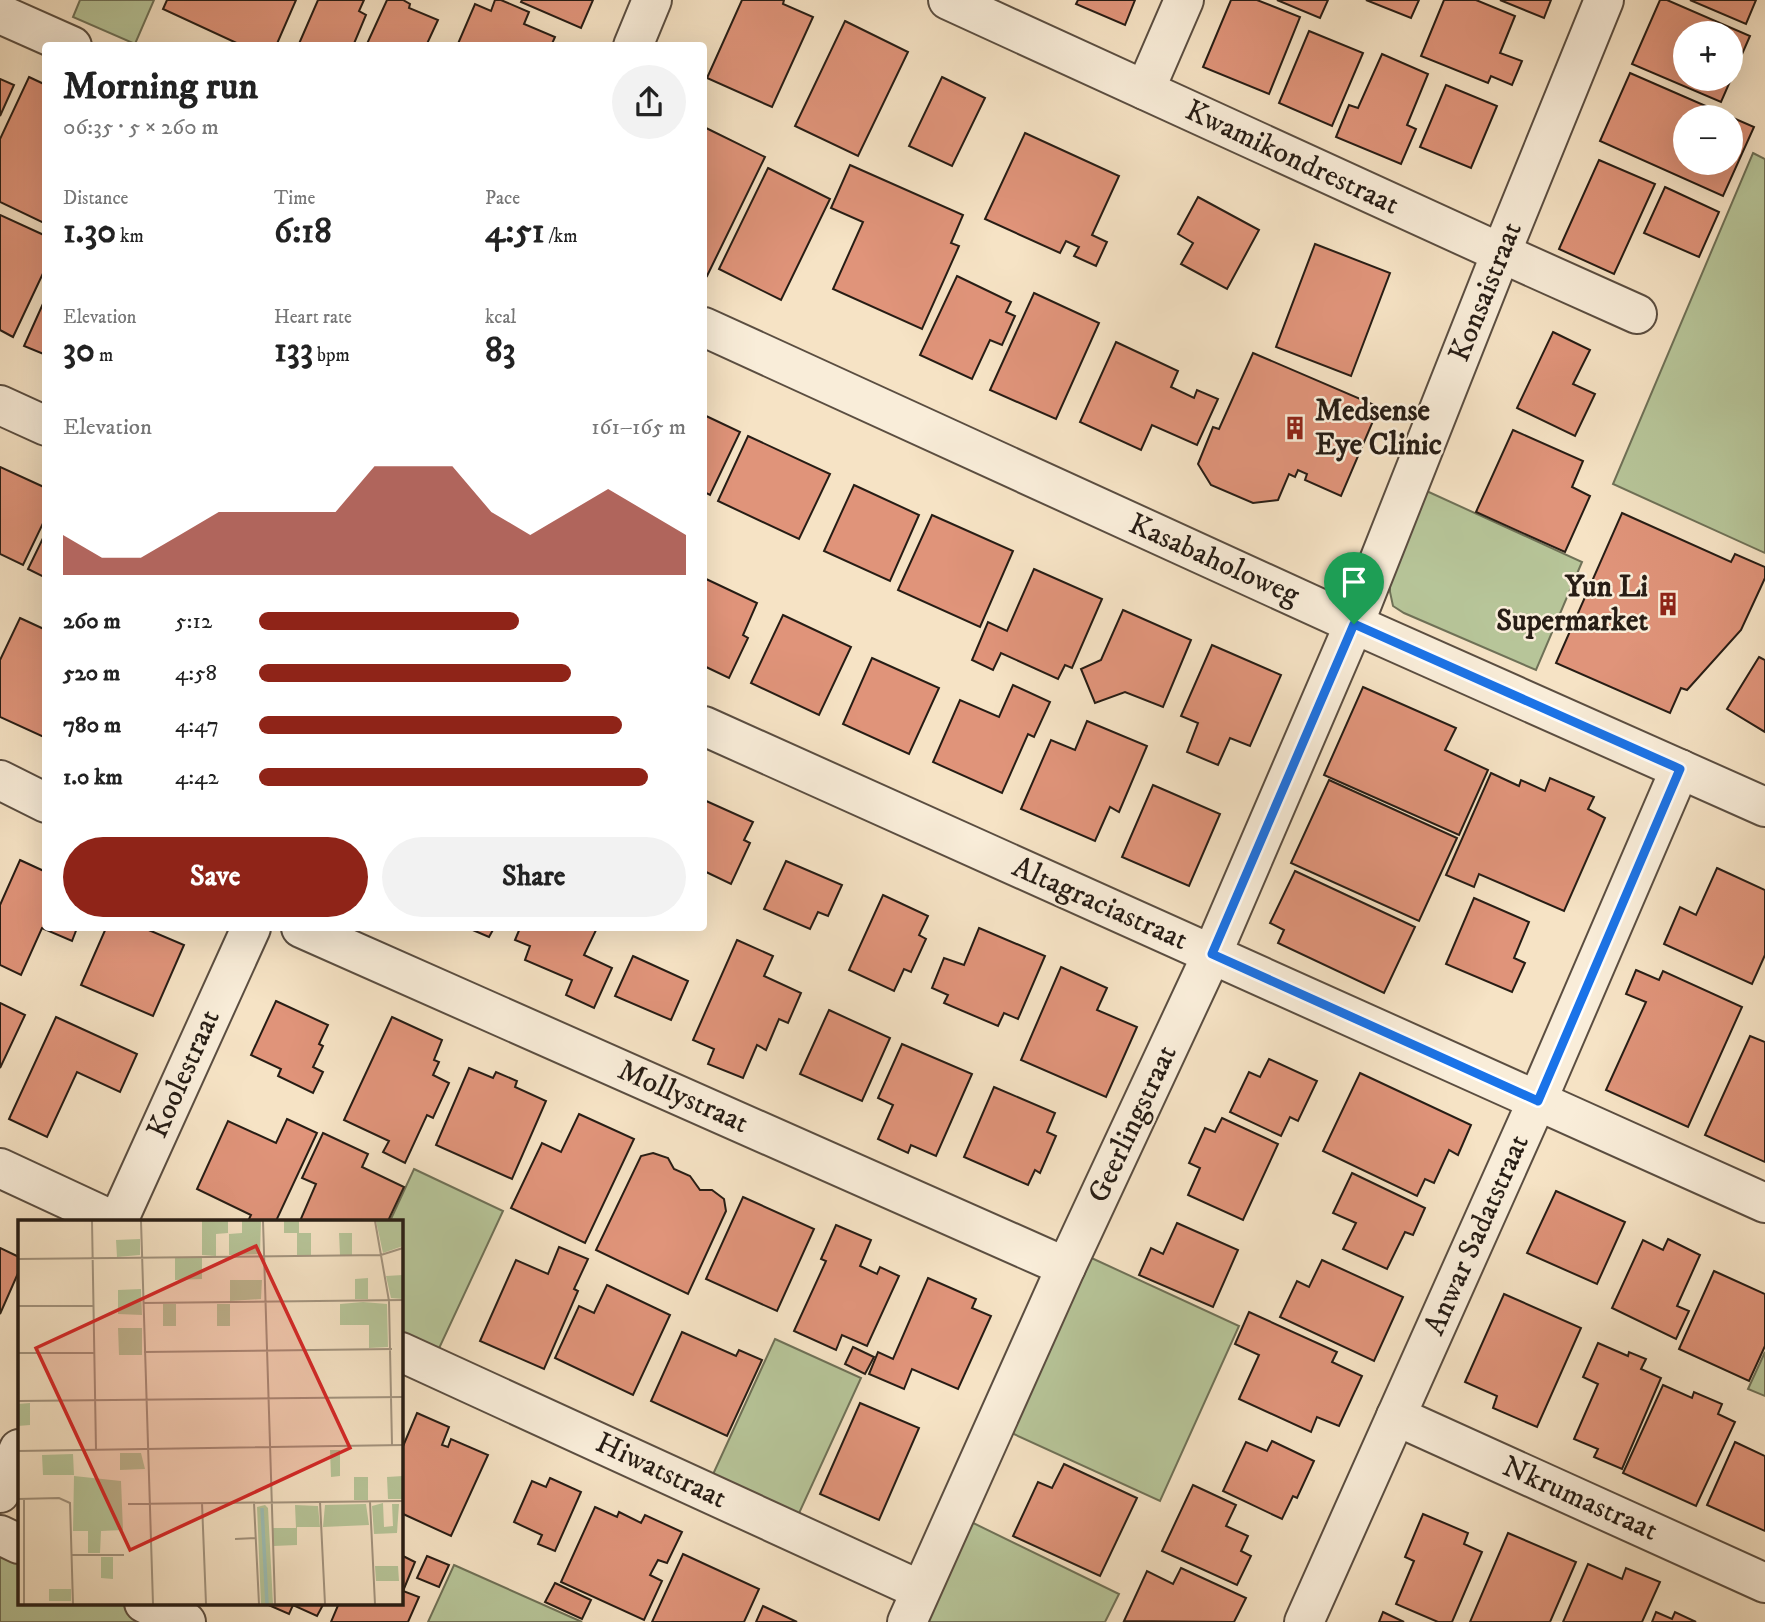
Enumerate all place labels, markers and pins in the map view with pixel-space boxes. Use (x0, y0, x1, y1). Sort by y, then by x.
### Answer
place label: Medsense Eye Clinic (1315, 393, 1442, 464)
building icon: Medsense Eye Clinic (1281, 414, 1309, 442)
pin (1324, 552, 1384, 624)
place label: Yun Li Supermarket (1496, 569, 1648, 640)
building icon: Yun Li Supermarket (1654, 590, 1682, 618)

